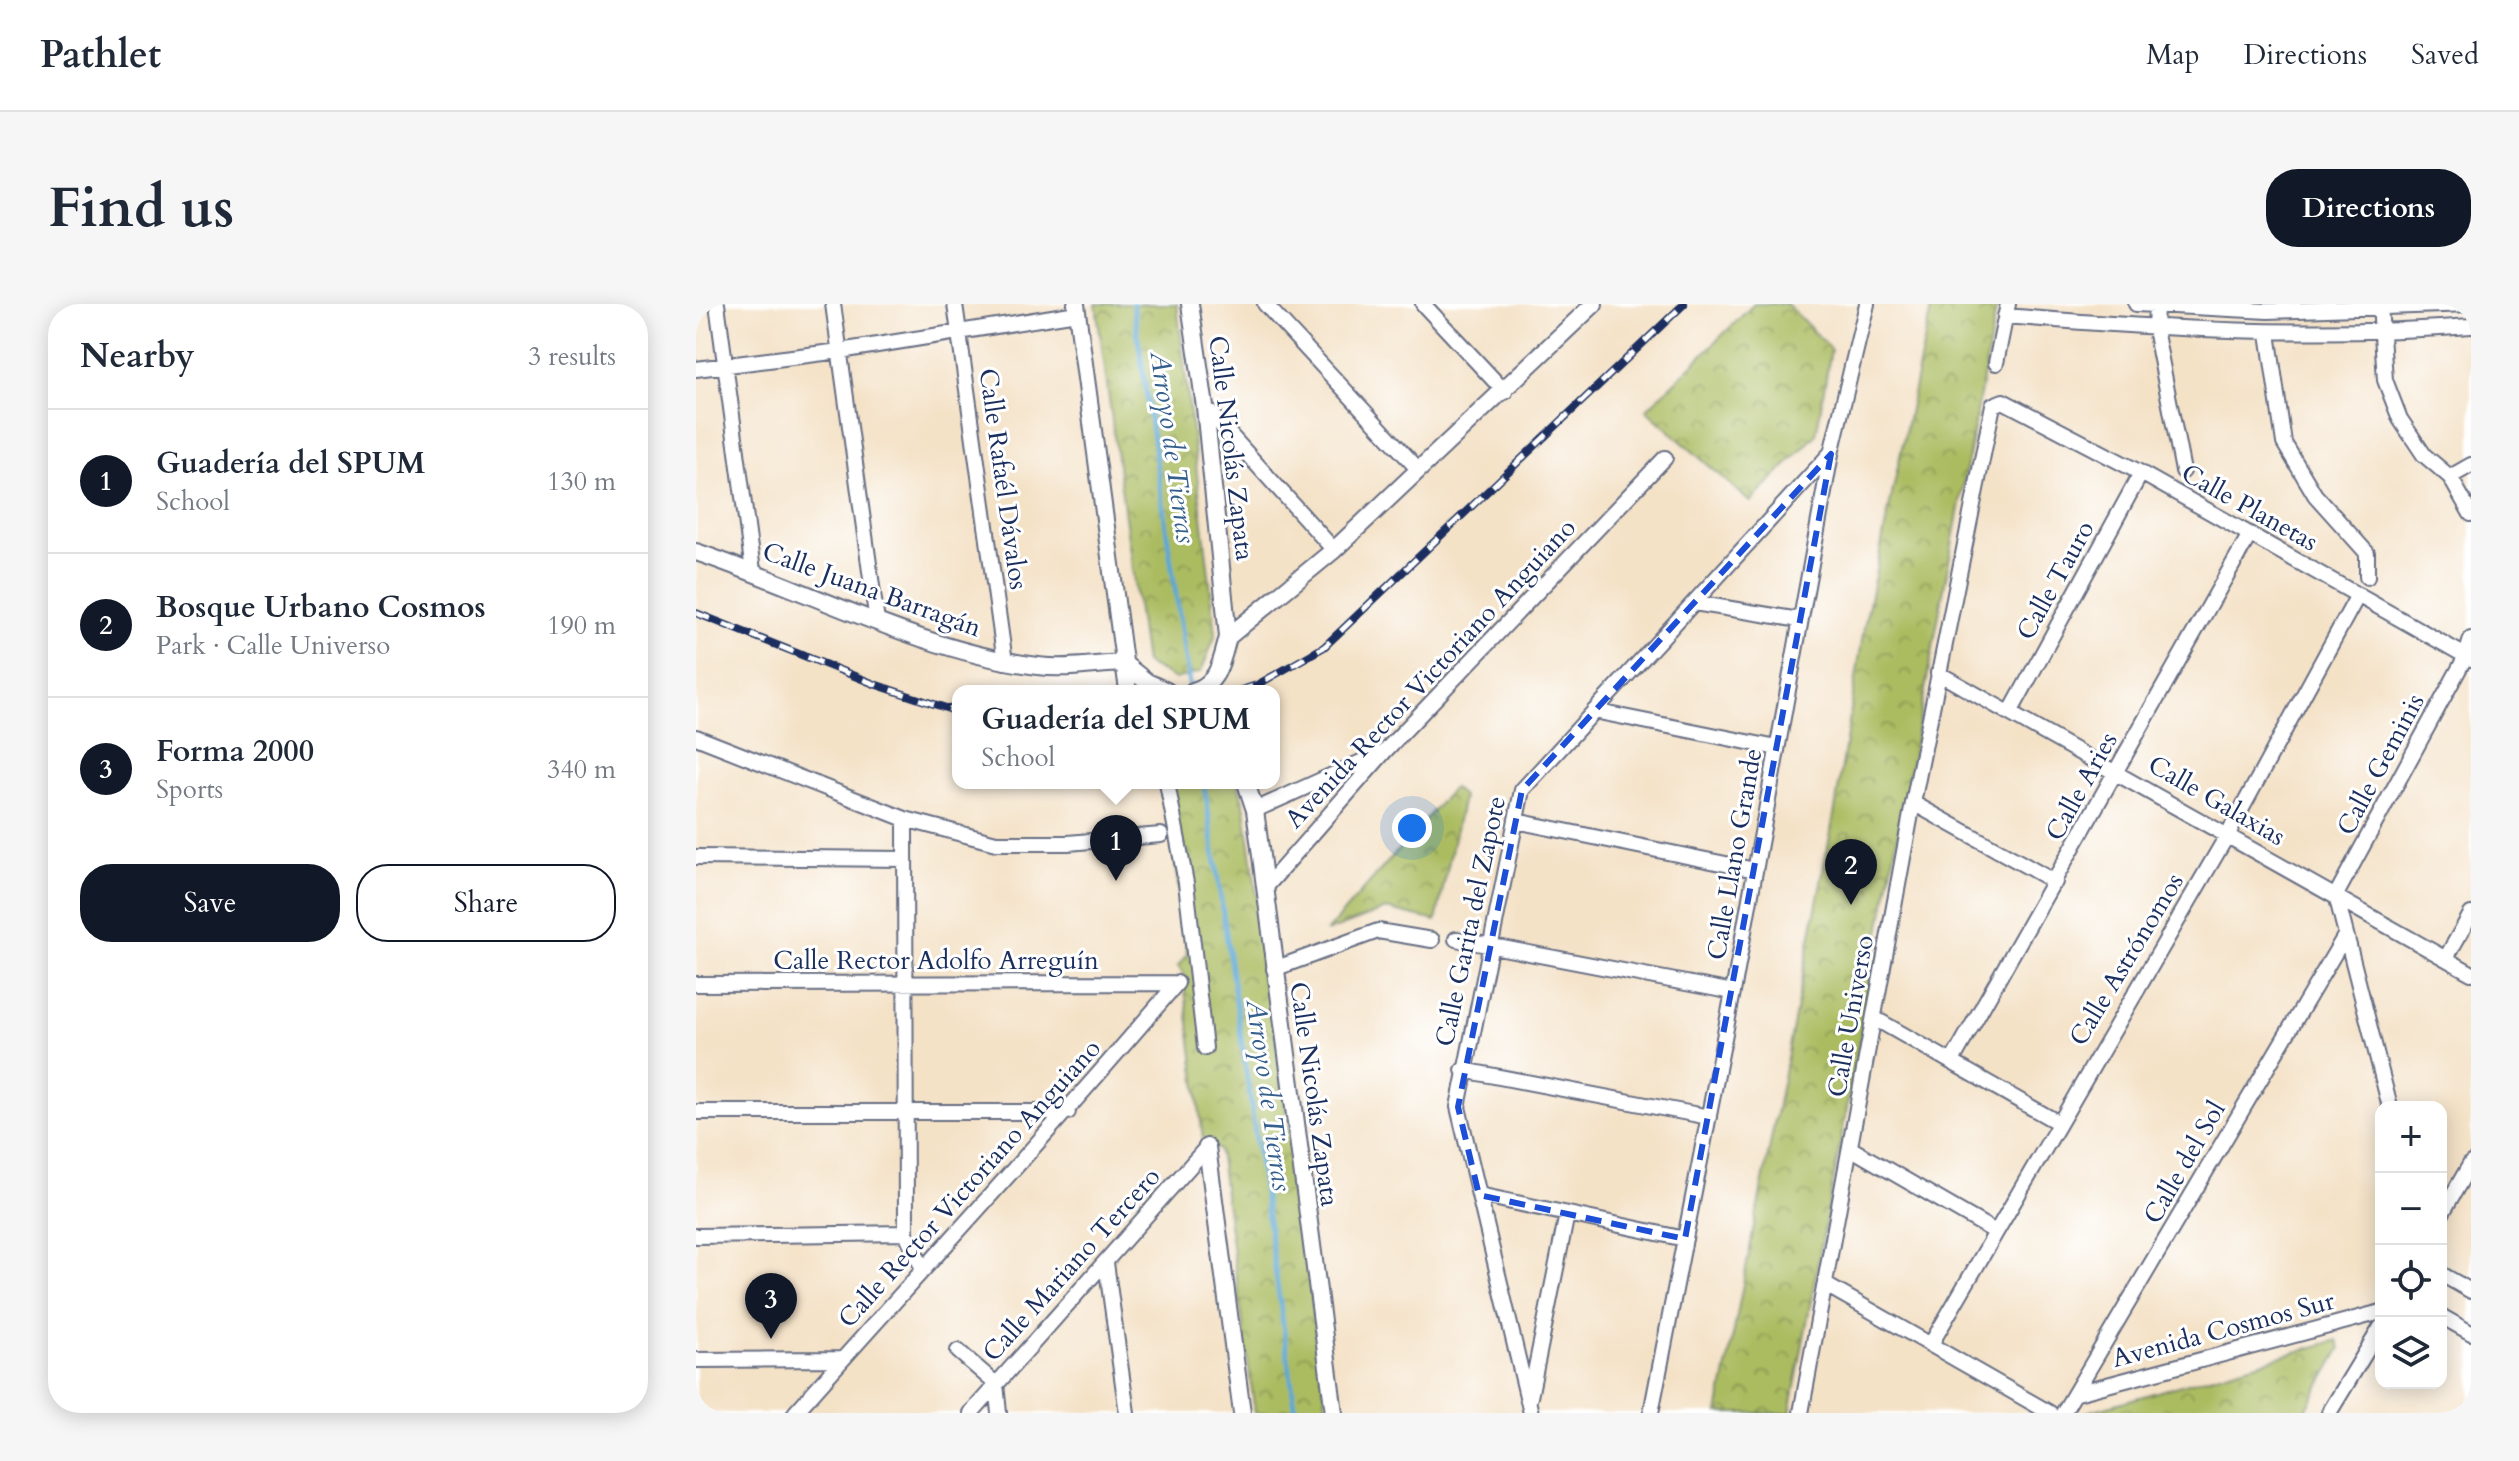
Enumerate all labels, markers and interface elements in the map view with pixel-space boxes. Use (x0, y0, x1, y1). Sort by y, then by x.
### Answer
text: Pathlet (40, 29, 161, 81)
text: Map (2146, 36, 2200, 74)
text: Directions (2244, 36, 2367, 74)
text: Saved (2411, 36, 2479, 74)
button: Directions (2266, 169, 2471, 247)
text: Find us (48, 171, 234, 246)
text: Nearby (80, 333, 195, 379)
street label: Calle Nicolás Zapata (1200, 334, 1263, 563)
text: 3 results (528, 339, 616, 374)
water label: Arroyo de Tierras (1141, 348, 1205, 546)
street label: Calle Rafaél Dávalos (971, 366, 1036, 592)
text: Guadería del SPUM (156, 443, 425, 484)
street label: Calle Planetas (2175, 456, 2324, 559)
text: 1 (99, 464, 113, 499)
text: 130 m (547, 464, 616, 499)
text: School (156, 484, 230, 519)
street label: Avenida Rector Victoriano Anguiano (1277, 511, 1584, 836)
street label: Calle Tauro (2008, 514, 2103, 646)
street label: Calle Juana Barragán (758, 534, 986, 645)
text: Bosque Urbano Cosmos (156, 587, 486, 628)
text: 2 (99, 608, 113, 643)
text: 190 m (547, 608, 616, 643)
text: Park · Calle Universo (156, 628, 390, 663)
popup (952, 685, 1280, 789)
street label: Calle Geminis (2328, 687, 2432, 841)
text: Guadería del SPUM (981, 699, 1251, 740)
street label: Calle Aries (2037, 726, 2126, 847)
text: Forma 2000 (156, 731, 314, 772)
text: School (981, 740, 1055, 775)
street label: Calle Llano Grande (1699, 746, 1770, 963)
street label: Calle Galaxias (2142, 747, 2292, 854)
text: 3 (99, 752, 113, 787)
text: 340 m (547, 752, 616, 787)
text: Sports (156, 772, 223, 807)
street label: Calle Garita del Zapote (1427, 793, 1514, 1050)
your location (1392, 808, 1432, 848)
pin: 1 (1090, 815, 1142, 881)
pin: 2 (1825, 839, 1877, 905)
button: Save (80, 864, 340, 942)
button: Share (356, 864, 616, 942)
street label: Calle Astrónomos (2061, 866, 2192, 1052)
street label: Calle Universo (1819, 932, 1882, 1100)
street label: Calle Rector Adolfo Arreguín (773, 943, 1099, 978)
street label: Calle Nicolás Zapata (1281, 980, 1348, 1209)
water label: Arroyo de Tierras (1237, 996, 1301, 1194)
street label: Calle Rector Victoriano Anguiano (830, 1031, 1109, 1335)
street label: Calle del Sol (2135, 1094, 2234, 1230)
map controls (2375, 1101, 2447, 1389)
button: + (2375, 1101, 2447, 1173)
street label: Calle Mariano Tercero (975, 1160, 1168, 1369)
button: − (2375, 1173, 2447, 1245)
button: locate (2375, 1245, 2447, 1317)
pin: 3 (745, 1273, 797, 1339)
street label: Avenida Cosmos Sur (2108, 1283, 2339, 1376)
button: layers (2375, 1317, 2447, 1389)

